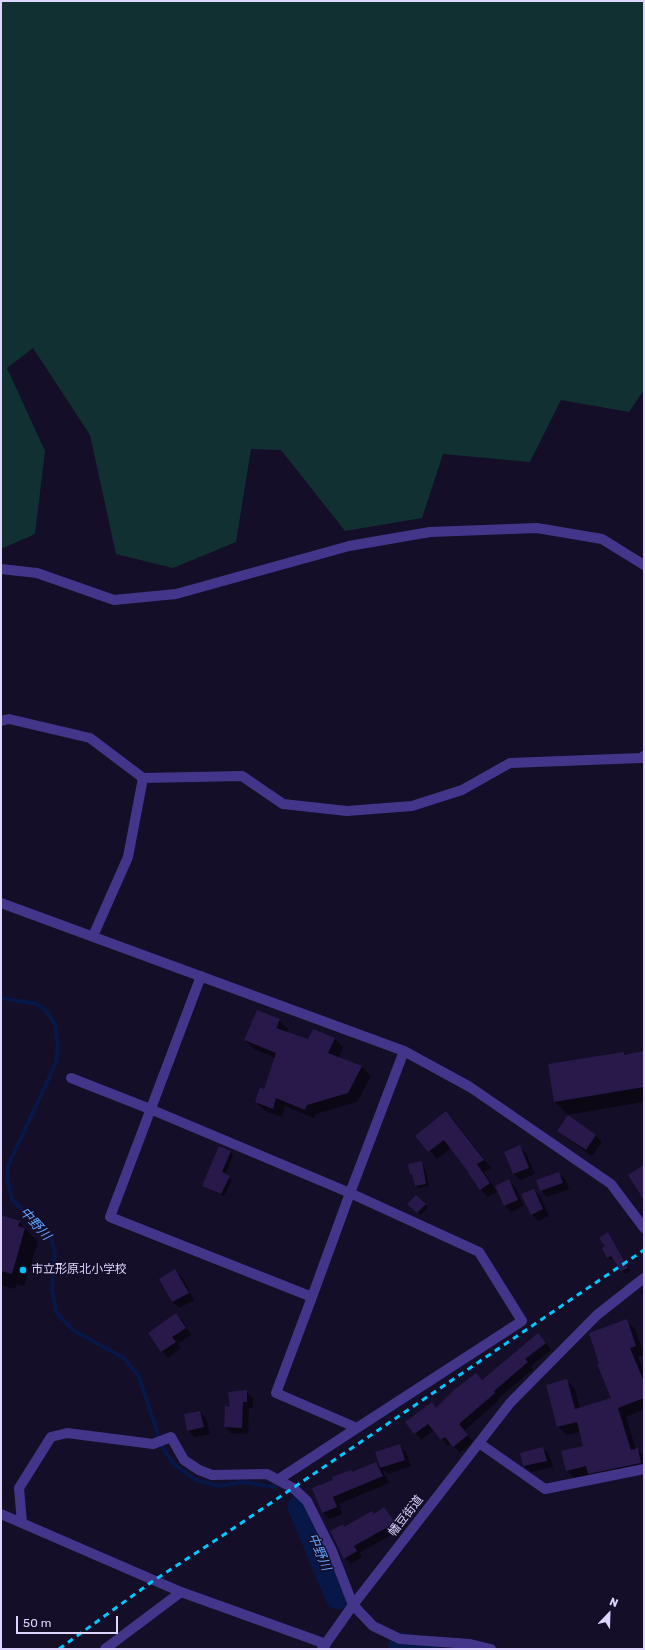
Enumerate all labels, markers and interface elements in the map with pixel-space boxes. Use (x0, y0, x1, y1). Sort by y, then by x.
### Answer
water label: 中野川 (16, 1204, 54, 1244)
place label: 市立形原北小学校 (31, 1263, 127, 1277)
marker: 市立形原北小学校 (18, 1265, 28, 1275)
street label: 幡豆街道 (386, 1493, 426, 1539)
water label: 中野川 (304, 1531, 334, 1573)
north arrow (589, 1594, 629, 1634)
text: N (608, 1595, 620, 1610)
scale bar (18, 1608, 120, 1634)
text: 50 m (23, 1616, 51, 1630)

